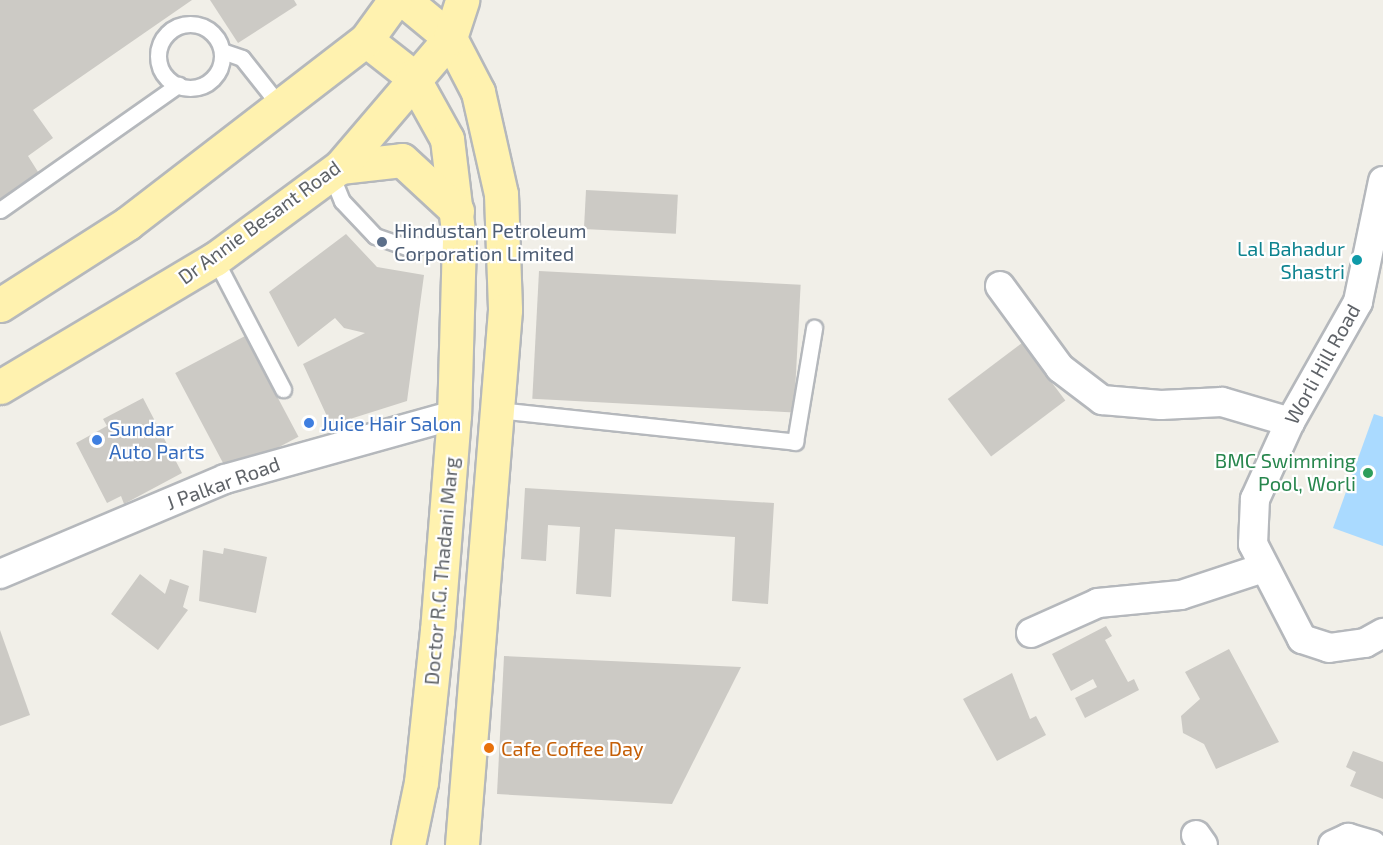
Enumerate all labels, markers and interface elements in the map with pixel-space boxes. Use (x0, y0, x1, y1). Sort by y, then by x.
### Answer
street label: Dr Annie Besant Road (173, 155, 345, 289)
place label: Hindustan Petroleum Corporation Limited (394, 219, 586, 266)
marker: Hindustan Petroleum Corporation Limited (375, 235, 389, 249)
place label: Lal Bahadur Shastri (1236, 237, 1345, 284)
marker: Lal Bahadur Shastri (1350, 253, 1364, 267)
street label: Worli Hill Road (1279, 300, 1365, 428)
place label: Juice Hair Salon (321, 411, 462, 435)
place label: Sundar Auto Parts (109, 416, 205, 463)
marker: Juice Hair Salon (302, 416, 316, 430)
marker: Sundar Auto Parts (90, 433, 104, 447)
place label: BMC Swimming Pool, Worli (1215, 449, 1356, 496)
street label: J Palkar Road (163, 451, 283, 515)
street label: Doctor R.G. Thadani Marg (419, 456, 463, 686)
marker: BMC Swimming Pool, Worli (1361, 466, 1375, 480)
place label: Cafe Coffee Day (501, 736, 644, 760)
marker: Cafe Coffee Day (482, 741, 496, 755)

